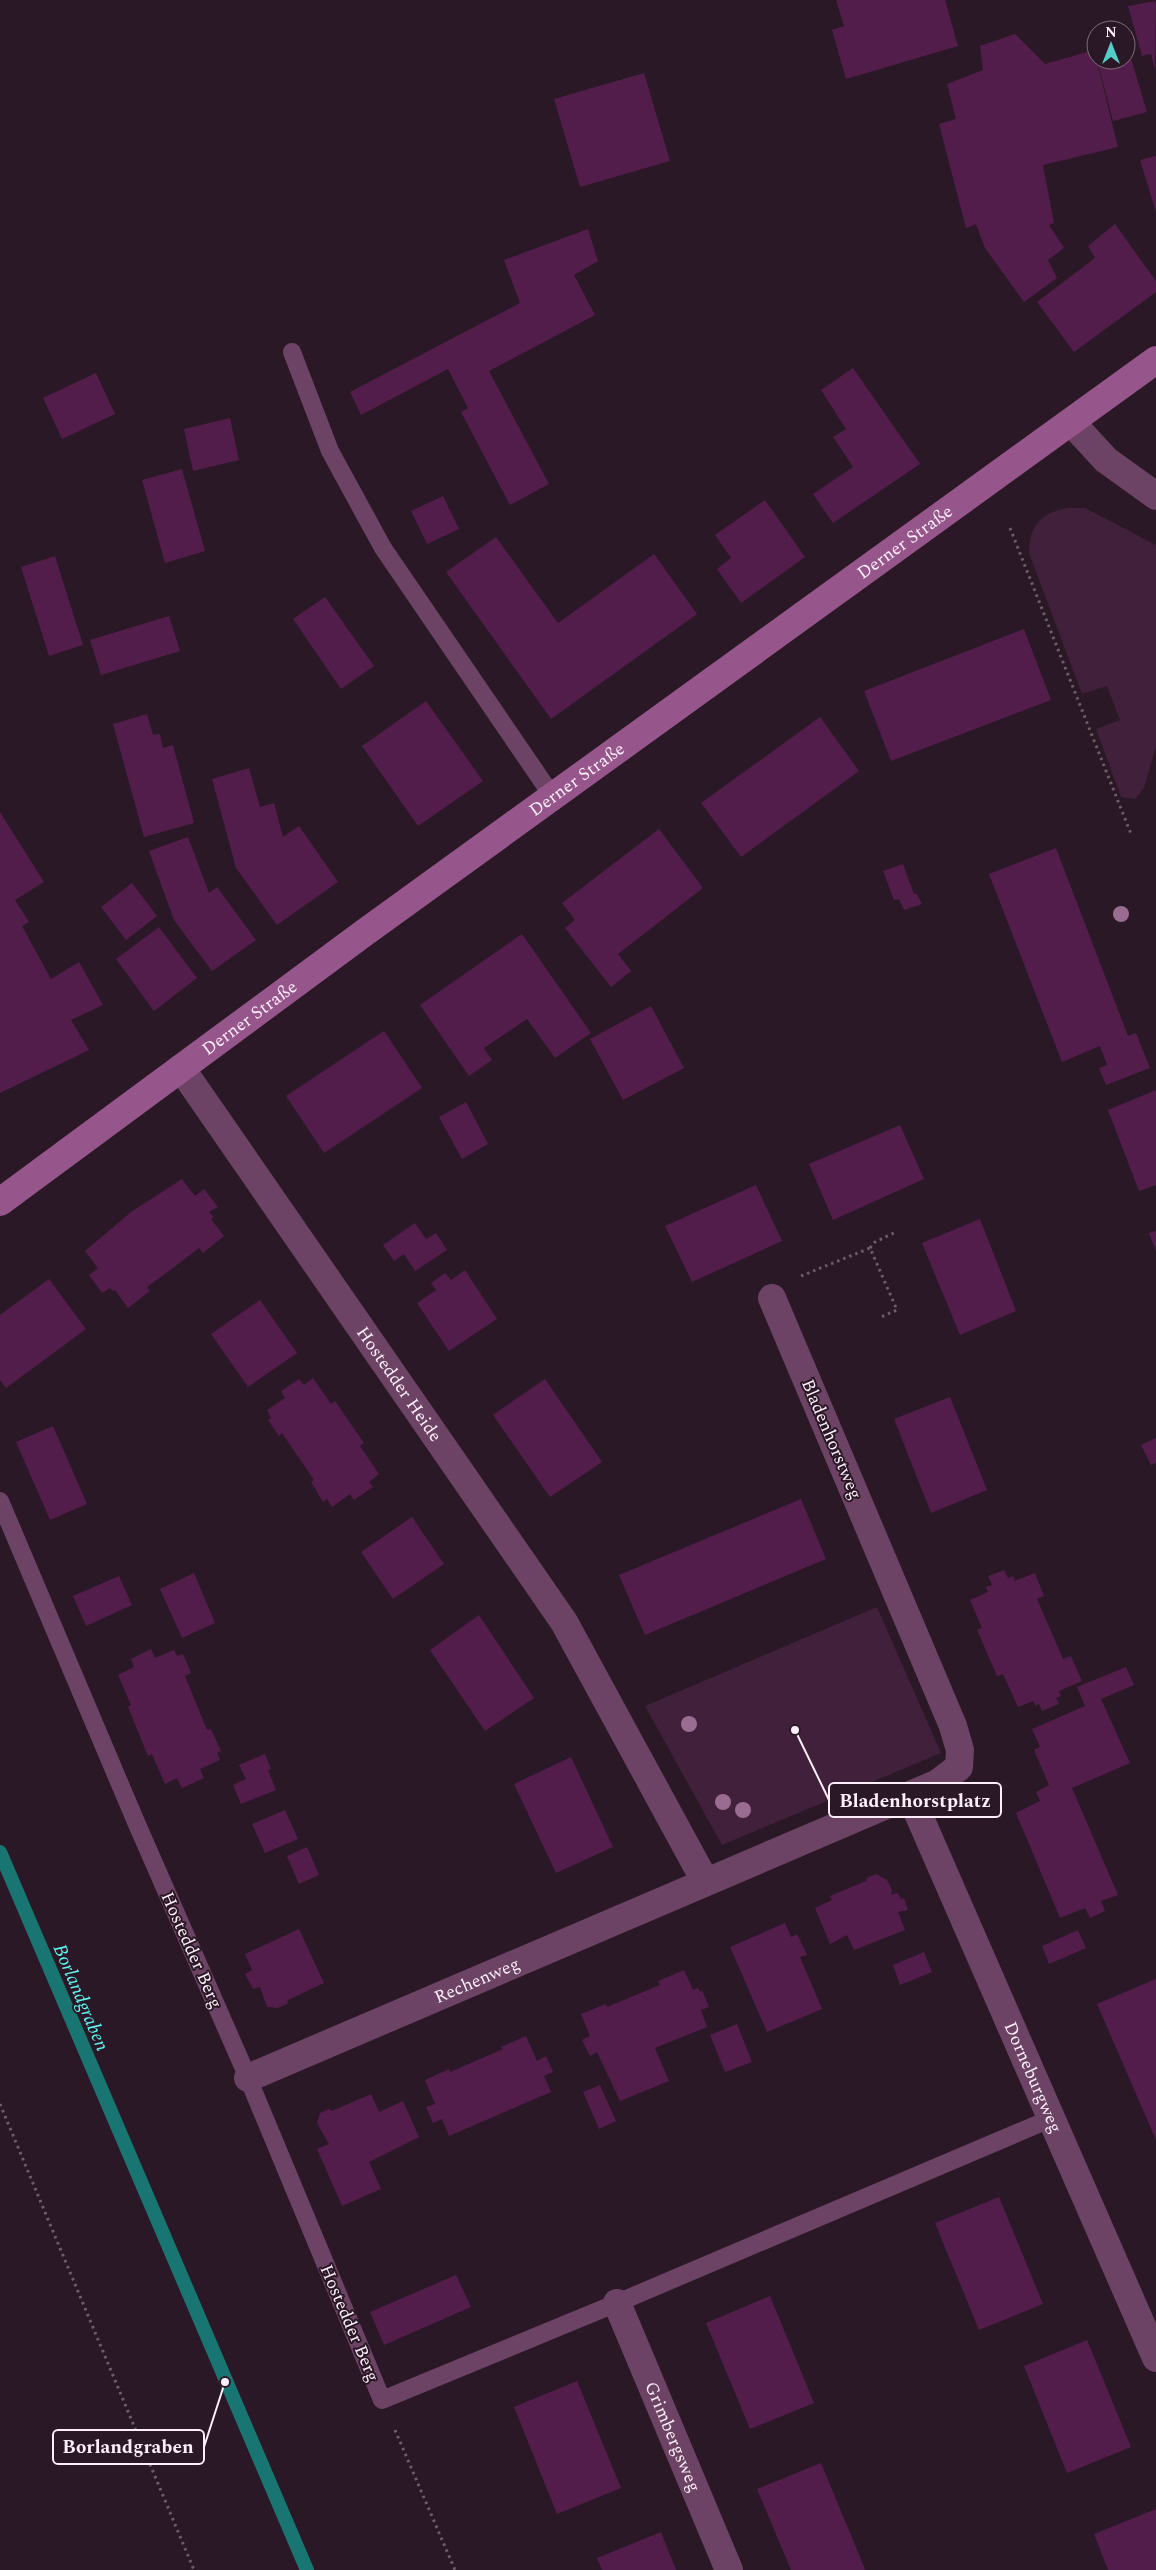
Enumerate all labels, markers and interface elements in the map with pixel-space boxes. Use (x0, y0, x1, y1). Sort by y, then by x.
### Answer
north arrow (1086, 20, 1136, 70)
text: N (1105, 22, 1117, 43)
street label: Derner Straße (851, 498, 959, 586)
street label: Derner Straße (523, 736, 630, 824)
street label: Derner Straße (196, 974, 303, 1063)
street label: Hostedder Heide (349, 1321, 449, 1447)
street label: Bladenhorstweg (794, 1375, 869, 1504)
callout: Bladenhorstplatz (829, 1783, 1001, 1817)
text: Bladenhorstplatz (839, 1787, 991, 1816)
street label: Hostedder Berg (154, 1888, 229, 2013)
water label: Borlandgraben (45, 1939, 116, 2056)
street label: Rechenweg (430, 1950, 524, 2011)
street label: Dorneburgweg (997, 2017, 1069, 2138)
street label: Hostedder Berg (313, 2260, 386, 2386)
street label: Grimbergsweg (637, 2377, 708, 2496)
callout: Borlandgraben (53, 2430, 204, 2464)
text: Borlandgraben (62, 2433, 194, 2462)

